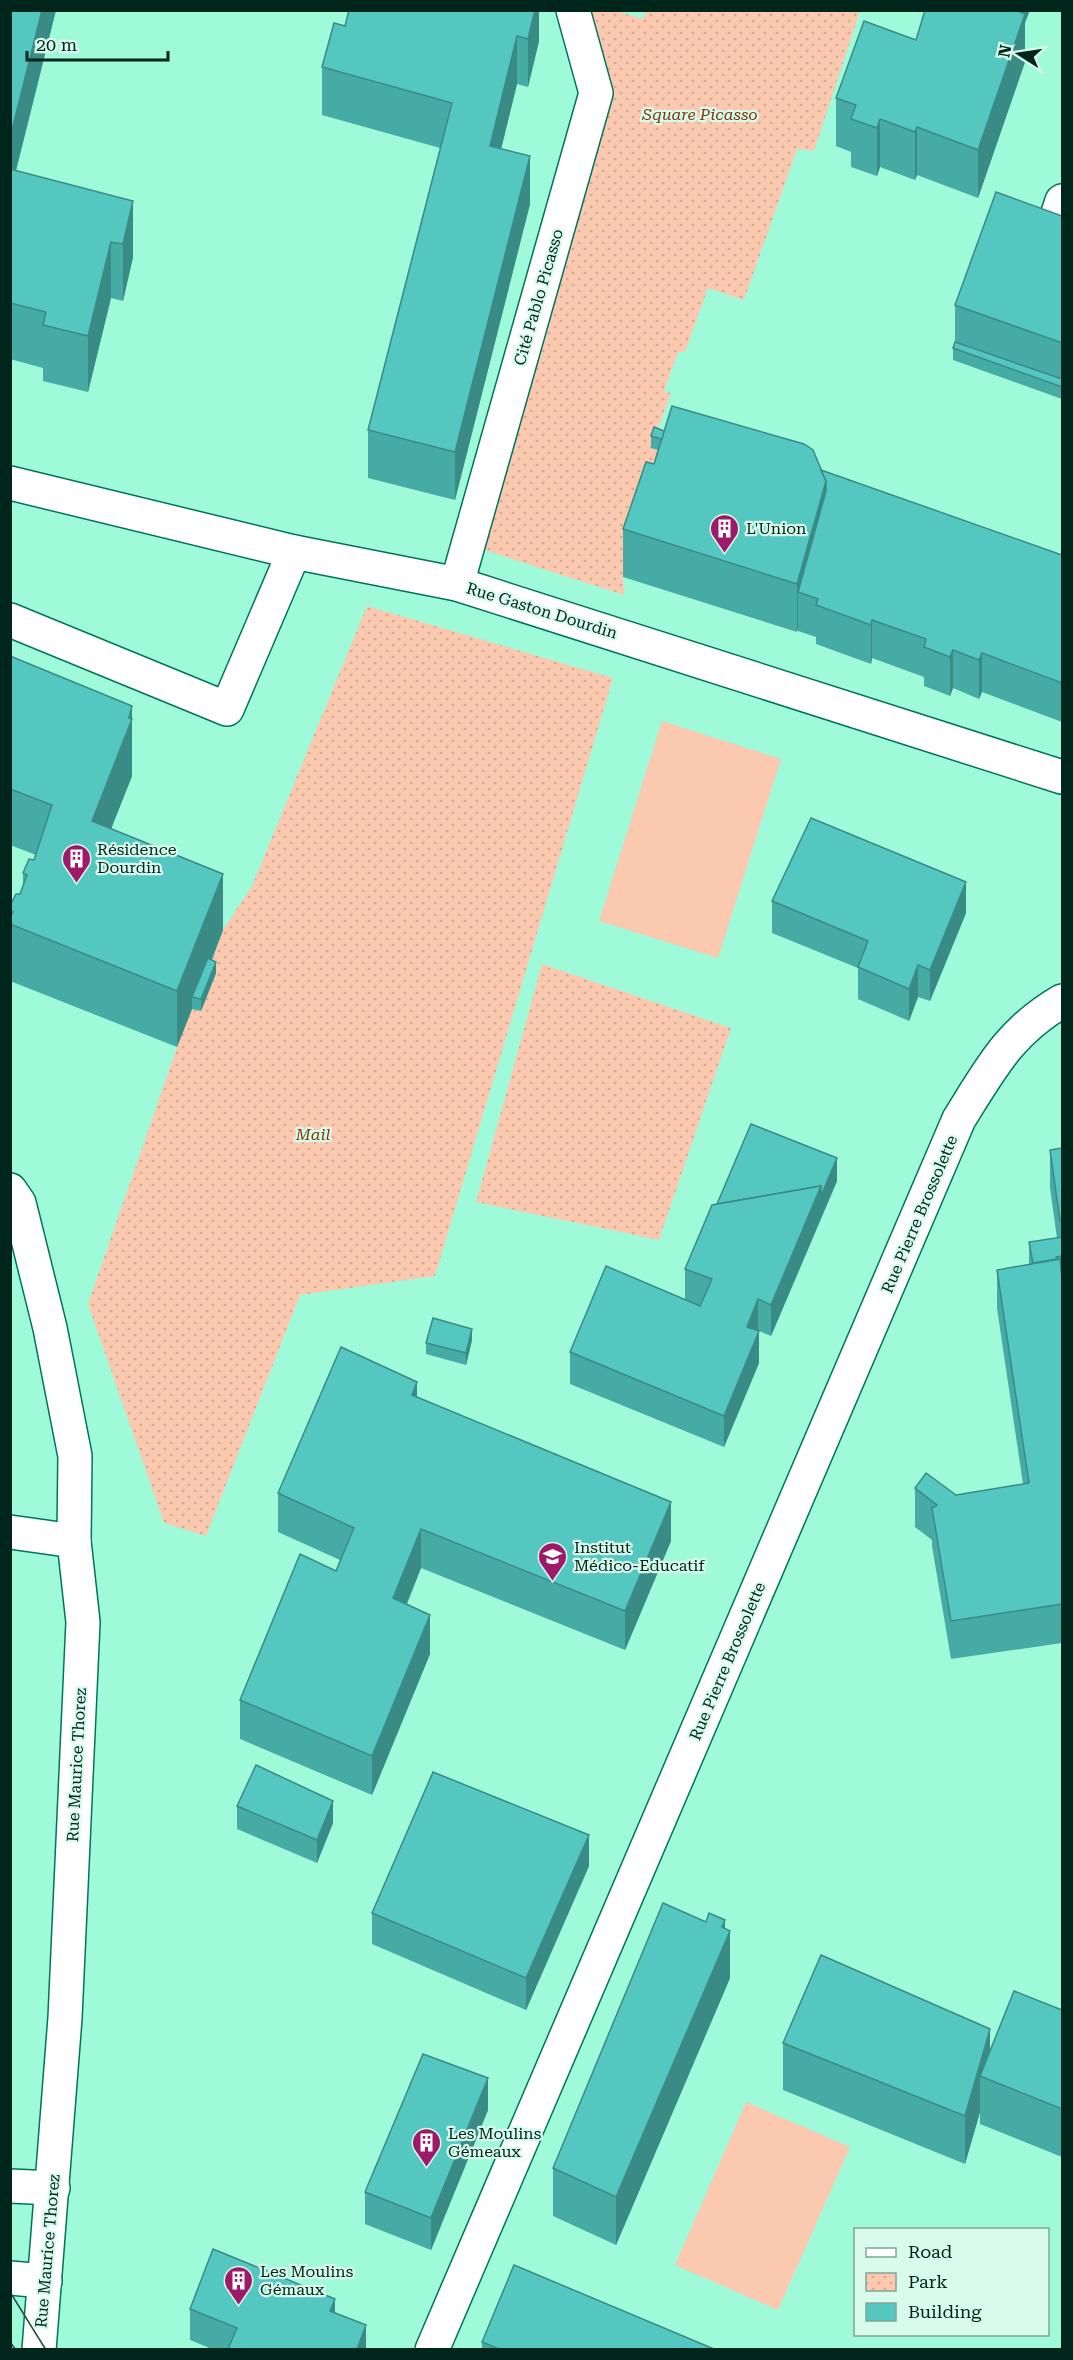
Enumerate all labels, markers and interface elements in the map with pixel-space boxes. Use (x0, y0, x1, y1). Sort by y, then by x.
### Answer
scale bar (27, 24, 168, 62)
north arrow (989, 24, 1049, 84)
text: 20 m (36, 34, 77, 55)
text: N (994, 43, 1015, 59)
park label: Square Picasso (641, 105, 758, 124)
street label: Cité Pablo Picasso (510, 227, 567, 368)
building icon: L'Union (709, 512, 741, 554)
place label: L'Union (746, 519, 806, 538)
street label: Rue Gaston Dourdin (464, 578, 620, 643)
place label: Résidence Dourdin (97, 840, 177, 877)
building icon: Résidence Dourdin (60, 842, 92, 884)
park label: Mail (295, 1125, 330, 1144)
street label: Rue Pierre Brossolette (878, 1132, 961, 1296)
place label: Institut Médico-Educatif (574, 1538, 705, 1575)
school or university icon: Institut Médico-Educatif (537, 1540, 569, 1582)
street label: Rue Pierre Brossolette (686, 1579, 769, 1743)
street label: Rue Maurice Thorez (63, 1687, 90, 1843)
place label: Les Moulins Gémeaux (448, 2124, 542, 2161)
building icon: Les Moulins Gémeaux (411, 2126, 443, 2168)
street label: Rue Maurice Thorez (31, 2173, 64, 2329)
legend (854, 2228, 1049, 2336)
text: Road (908, 2241, 953, 2262)
place label: Les Moulins Gémaux (260, 2262, 354, 2299)
building icon: Les Moulins Gémaux (223, 2264, 255, 2306)
text: Park (908, 2271, 948, 2292)
text: Building (908, 2301, 982, 2322)

